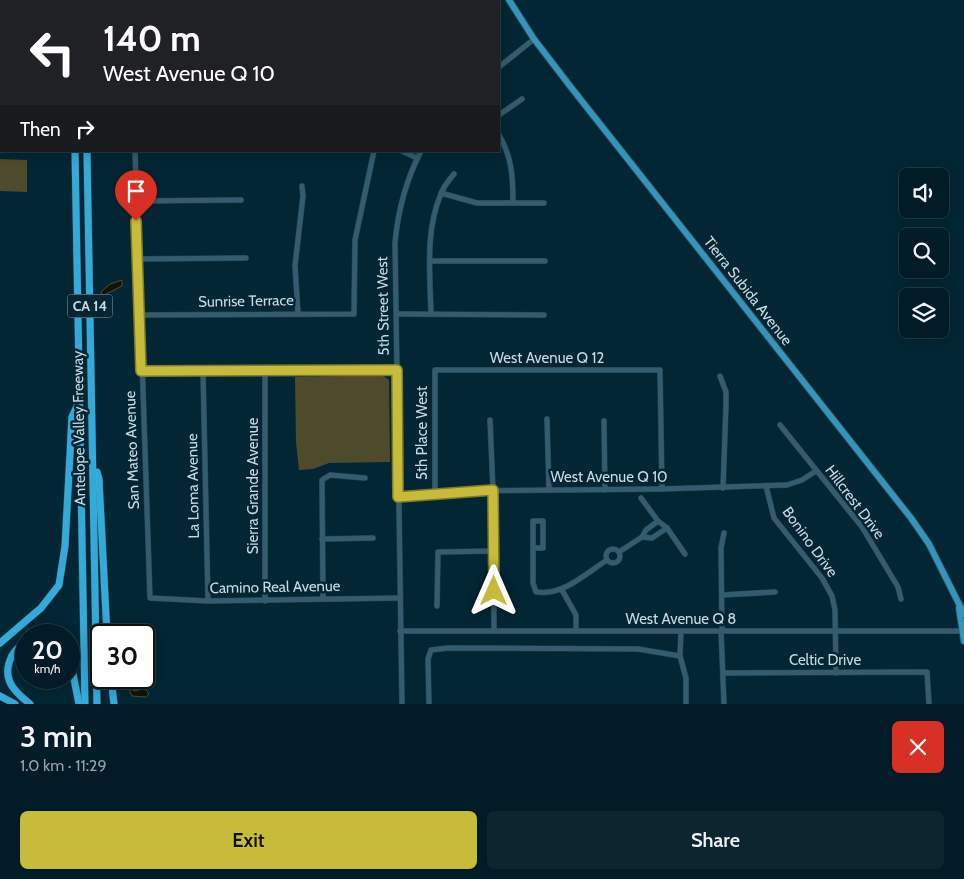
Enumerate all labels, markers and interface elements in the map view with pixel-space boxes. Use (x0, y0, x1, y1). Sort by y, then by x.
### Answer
text: 140 m (103, 17, 201, 60)
icon: left (20, 20, 85, 85)
text: West Avenue Q 10 (103, 60, 275, 87)
icon: right (71, 115, 99, 143)
text: Then (20, 118, 61, 141)
map controls (899, 168, 949, 338)
button: sound (899, 168, 949, 218)
pin (115, 170, 157, 221)
icon: arrive (122, 177, 150, 205)
button: search (899, 228, 949, 278)
street label: Tierra Subida Avenue (700, 233, 796, 349)
street label: 5th Street West (373, 256, 393, 356)
button: layers (899, 288, 949, 338)
street label: Sunrise Terrace (198, 291, 294, 311)
road number: CA 14 (68, 294, 112, 318)
street label: West Avenue Q 12 (490, 349, 604, 367)
street label: Antelope Valley Freeway (69, 350, 89, 506)
street label: 5th Place West (413, 386, 431, 480)
street label: San Mateo Avenue (121, 390, 143, 510)
street label: Sierra Grande Avenue (244, 417, 262, 554)
street label: La Loma Avenue (183, 433, 203, 539)
street label: Hillcrest Drive (821, 461, 889, 543)
street label: West Avenue Q 10 (550, 468, 668, 486)
street label: Bonino Drive (778, 503, 842, 581)
position arrow (467, 564, 519, 616)
street label: Camino Real Avenue (209, 577, 341, 597)
street label: West Avenue Q 8 (626, 610, 736, 628)
speed limit sign: 30 (90, 624, 155, 689)
text: 20 (32, 635, 63, 665)
street label: Celtic Drive (789, 651, 861, 669)
text: km/h (34, 661, 61, 676)
text: 3 min (20, 718, 93, 755)
button: close (892, 721, 944, 773)
text: 1.0 km · 11:29 (20, 756, 106, 775)
button: Exit (20, 811, 477, 869)
button: Share (487, 811, 944, 869)

